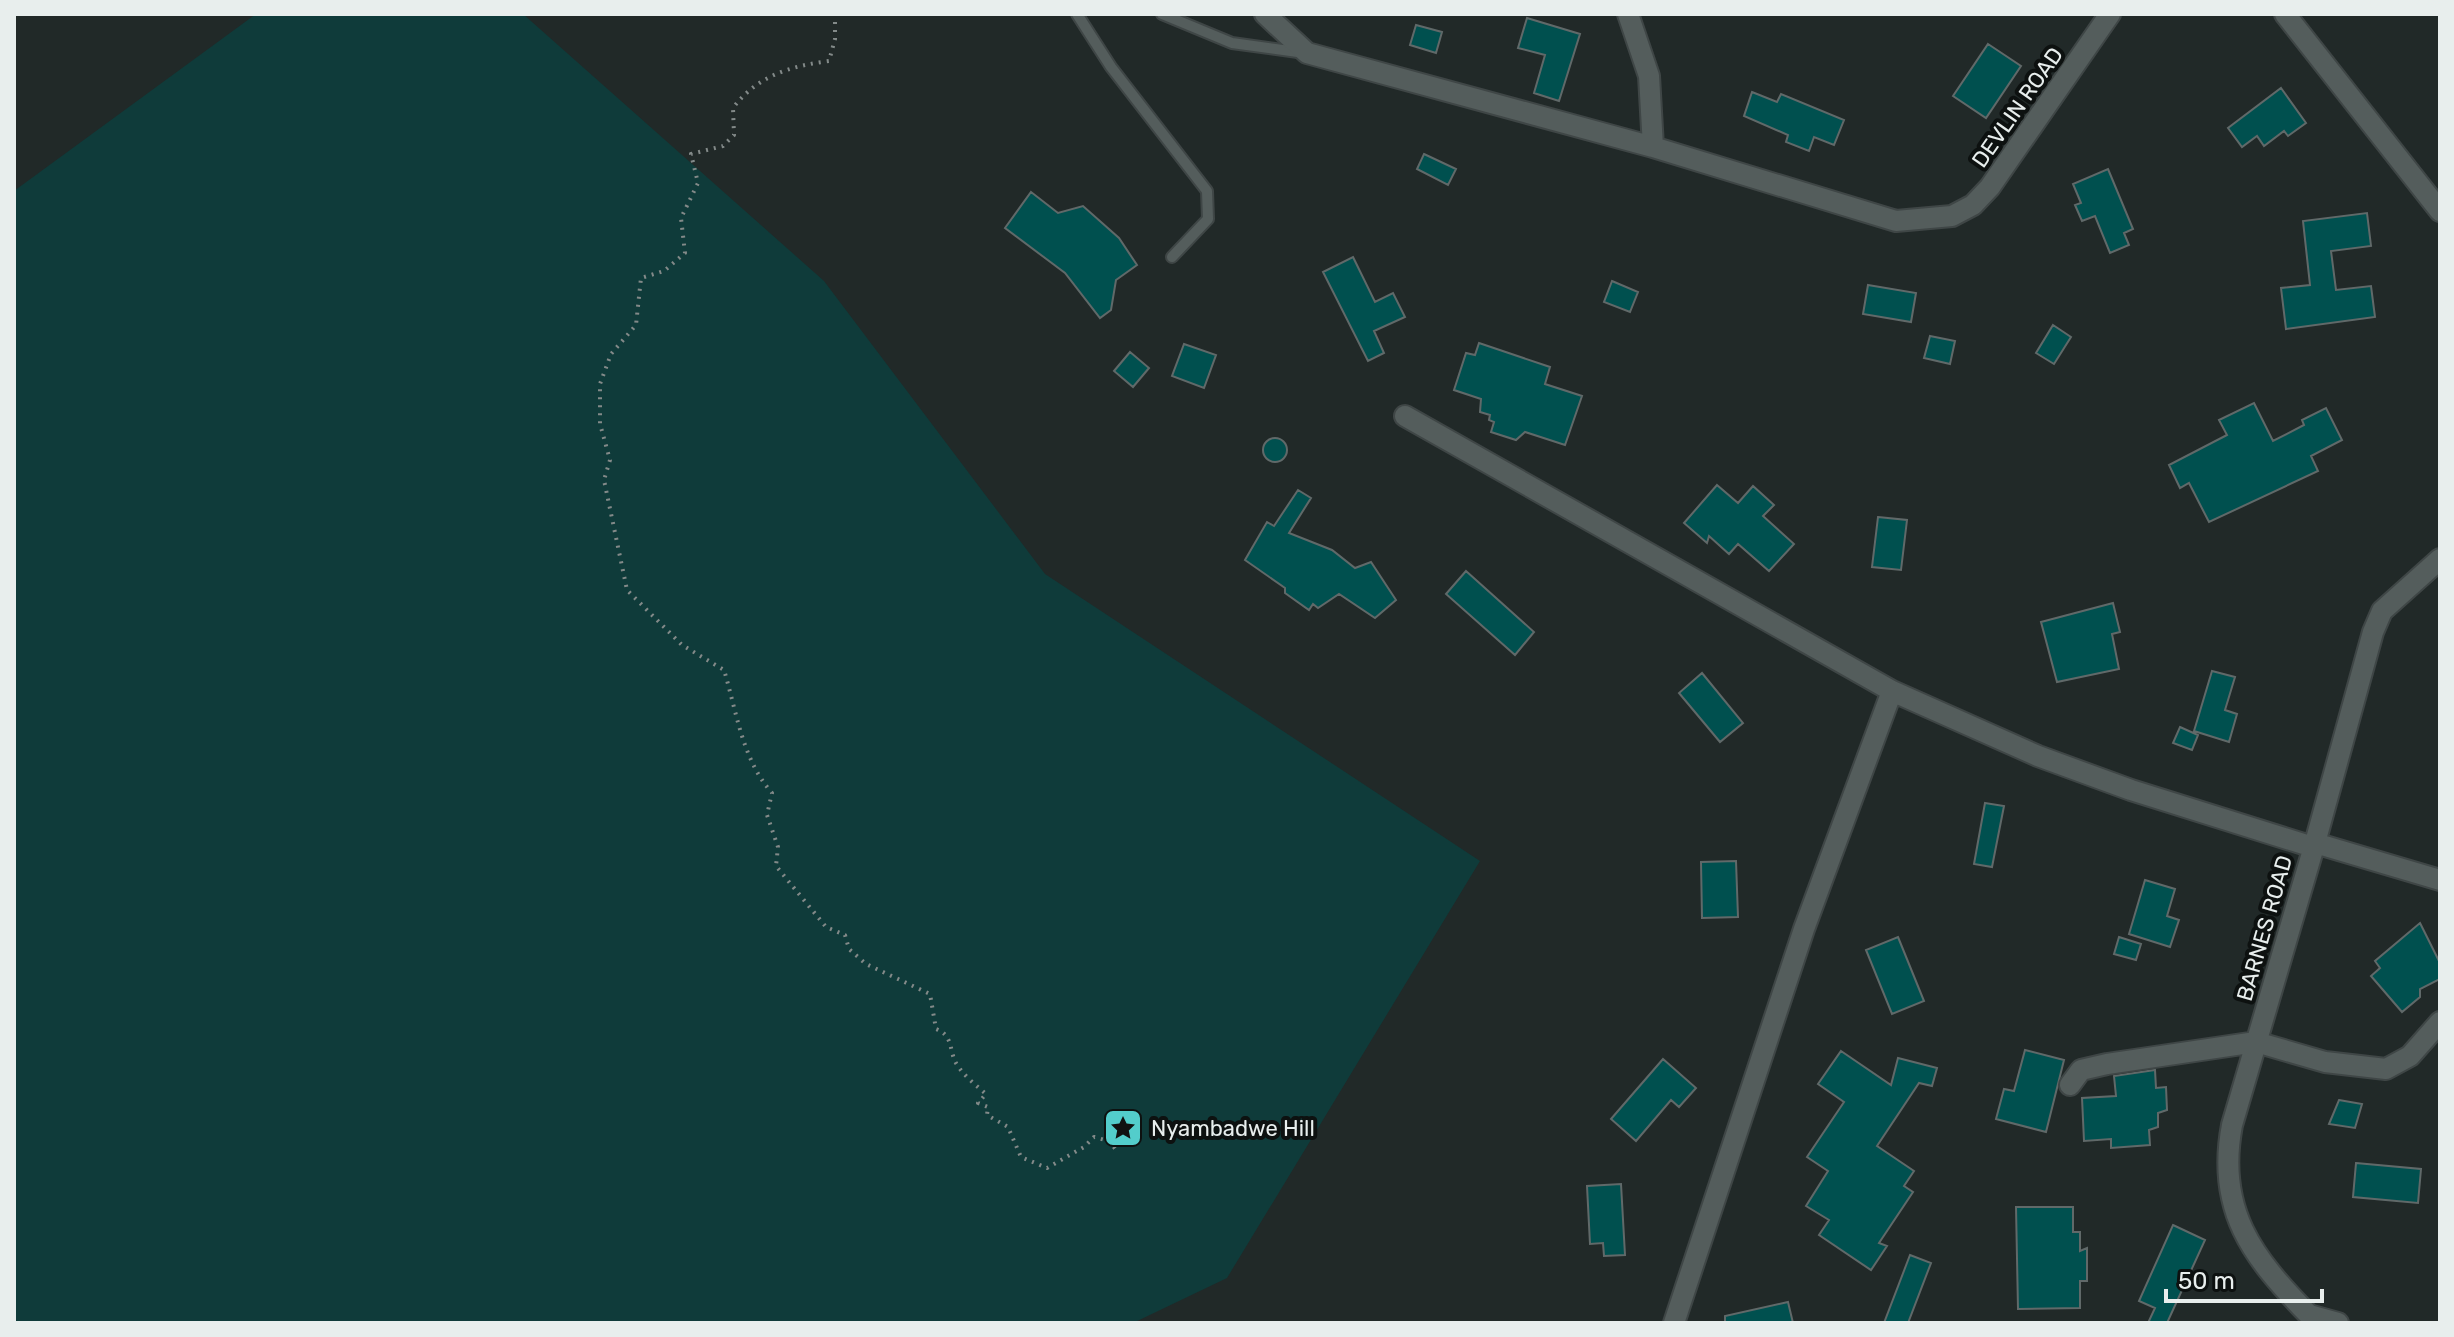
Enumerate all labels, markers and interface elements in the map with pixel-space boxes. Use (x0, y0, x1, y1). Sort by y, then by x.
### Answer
street label: DEVLIN ROAD (1966, 42, 2069, 173)
street label: BARNES ROAD (2231, 852, 2298, 1004)
place icon: Nyambadwe Hill (1102, 1107, 1144, 1149)
place label: Nyambadwe Hill (1151, 1115, 1315, 1142)
scale bar (2166, 1253, 2322, 1303)
text: 50 m (2178, 1267, 2235, 1295)

